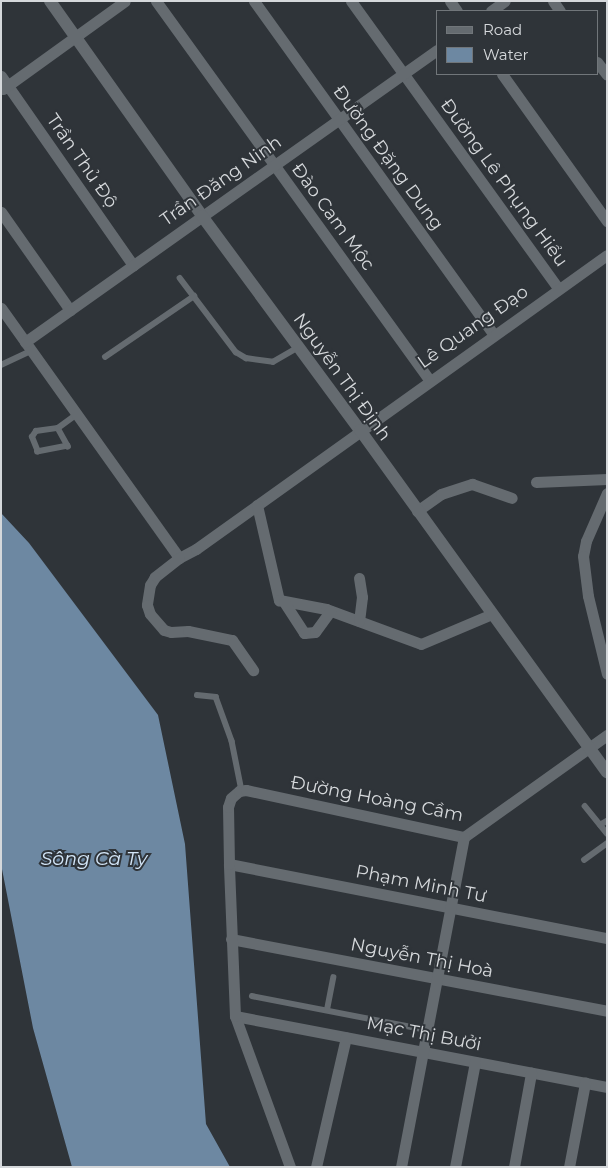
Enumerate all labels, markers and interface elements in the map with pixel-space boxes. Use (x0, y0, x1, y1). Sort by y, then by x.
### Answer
legend (436, 10, 598, 75)
text: Road (483, 20, 522, 39)
text: Water (483, 45, 529, 64)
street label: Đường Đặng Dung (328, 81, 448, 235)
street label: Đường Lê Phụng Hiểu (436, 95, 572, 271)
street label: Trần Thủ Độ (42, 110, 122, 212)
street label: Trần Đăng Ninh (156, 131, 286, 231)
street label: Đào Cam Mộc (287, 159, 379, 275)
street label: Lê Quang Đạo (414, 281, 532, 373)
street label: Nguyễn Thị Định (288, 309, 396, 445)
street label: Đường Hoàng Cầm (289, 772, 465, 826)
water label: Sông Cà Ty (41, 848, 147, 870)
street label: Phạm Minh Tư (354, 861, 488, 907)
street label: Nguyễn Thị Hoà (349, 934, 495, 982)
street label: Mạc Thị Bưởi (365, 1012, 483, 1056)

